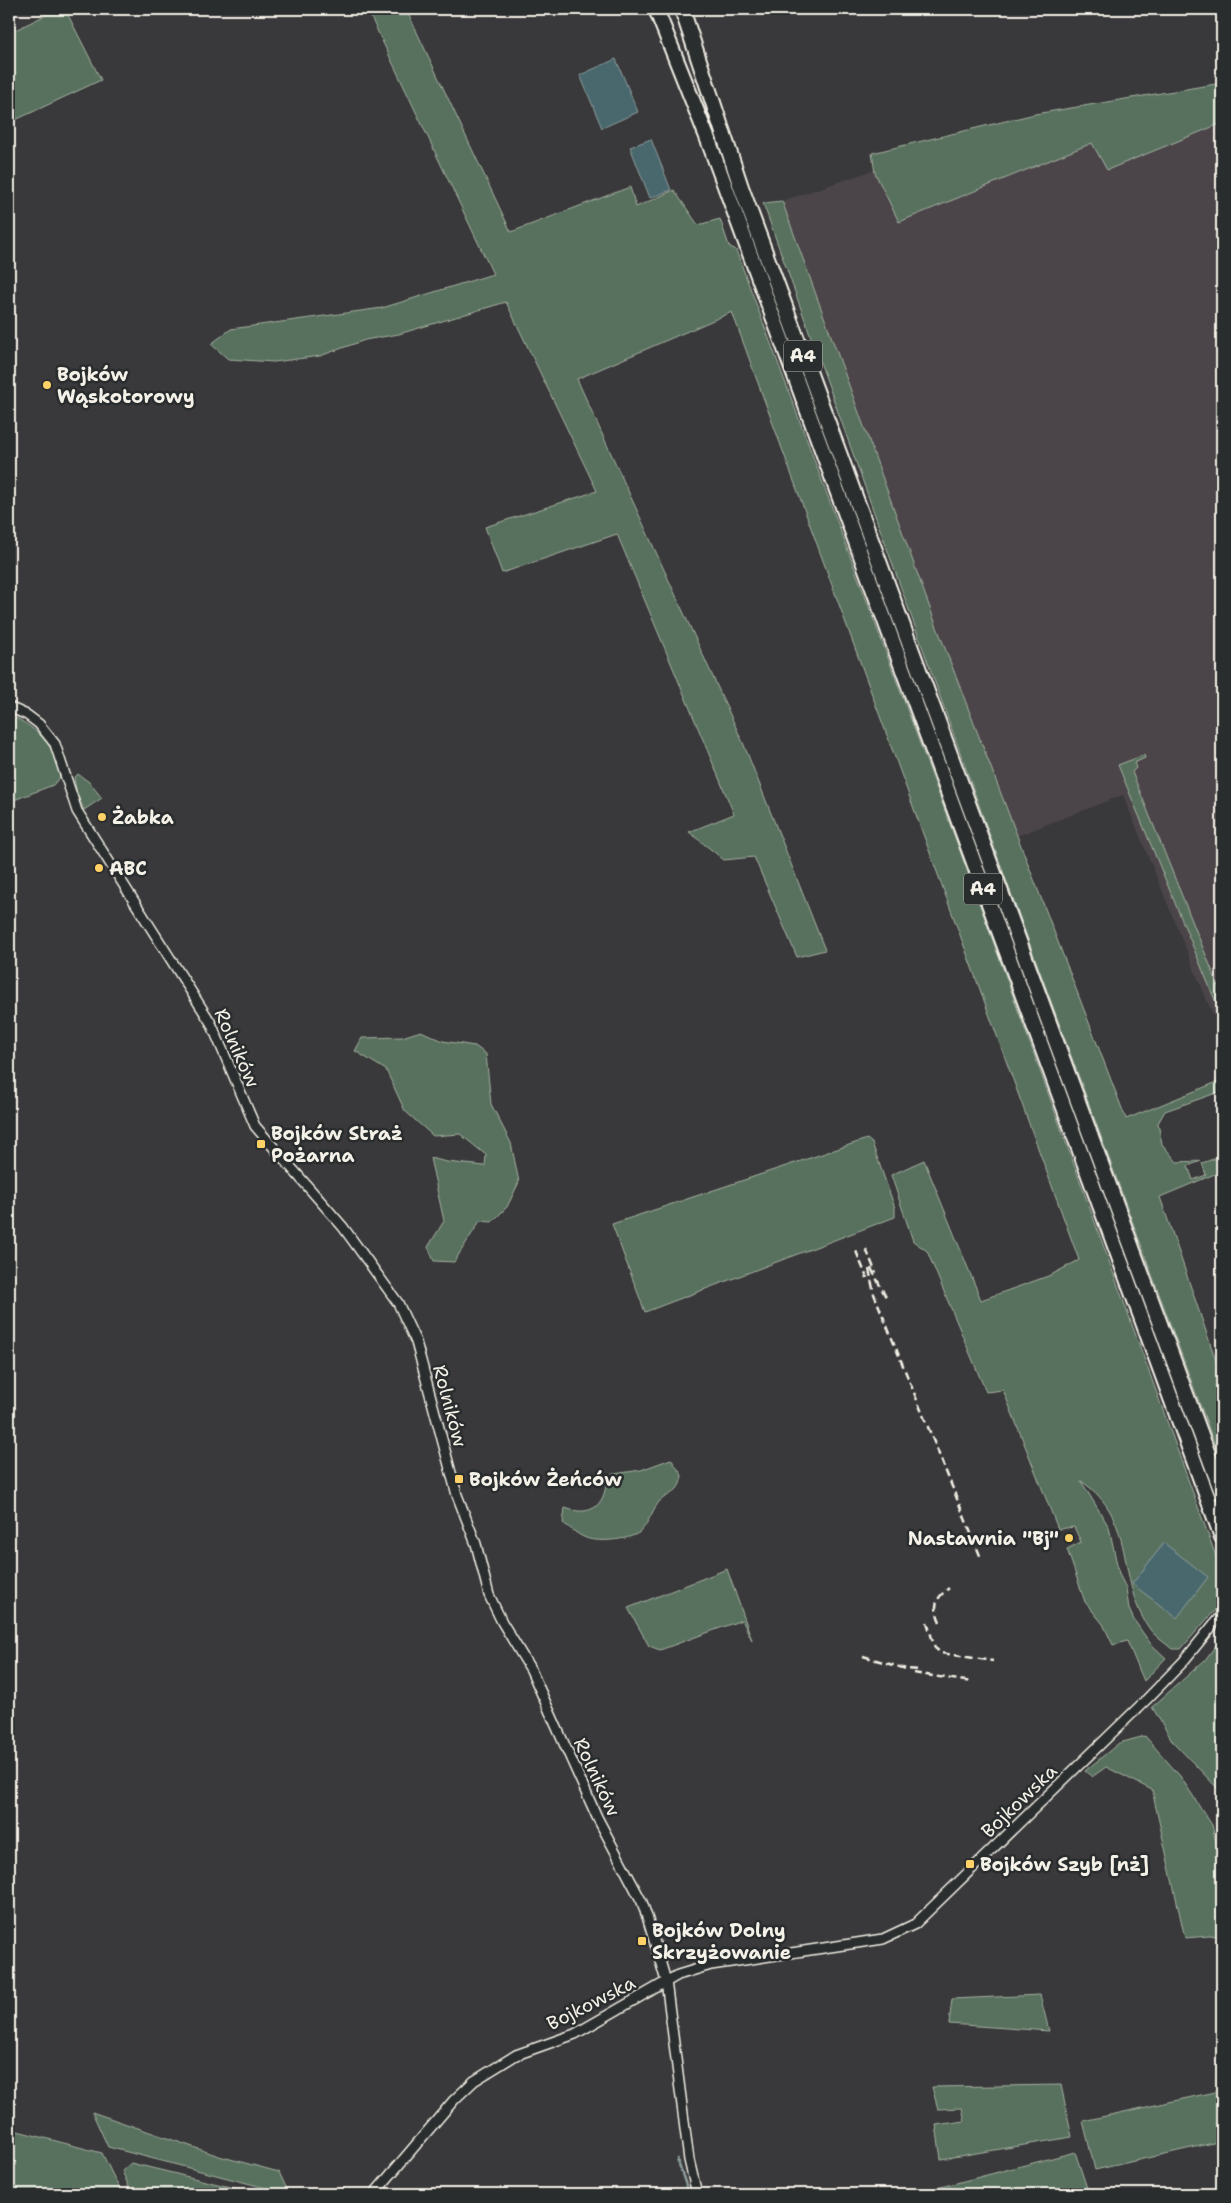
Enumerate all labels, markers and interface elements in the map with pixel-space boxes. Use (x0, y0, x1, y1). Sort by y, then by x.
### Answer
road number: A4 (784, 341, 822, 372)
place label: Bojków Wąskotorowy (57, 362, 195, 409)
marker: Bojków Wąskotorowy (41, 379, 53, 391)
place label: Żabka (112, 805, 174, 830)
marker: Żabka (96, 811, 108, 823)
place label: ABC (109, 856, 147, 881)
marker: ABC (93, 862, 105, 874)
road number: A4 (964, 874, 1002, 904)
street label: Rolników (208, 1005, 266, 1091)
place label: Bojków Straż Pożarna (271, 1121, 403, 1168)
marker: Bojków Straż Pożarna (255, 1138, 267, 1150)
street label: Rolników (427, 1362, 473, 1450)
place label: Bojków Żeńców (469, 1467, 623, 1492)
marker: Bojków Żeńców (453, 1473, 465, 1485)
place label: Nastawnia "Bj" (908, 1526, 1059, 1551)
marker: Nastawnia "Bj" (1063, 1532, 1075, 1544)
street label: Rolników (568, 1734, 626, 1820)
street label: Bojkowska (976, 1758, 1062, 1843)
place label: Bojków Szyb [nż] (980, 1852, 1149, 1877)
marker: Bojków Szyb [nż] (964, 1858, 976, 1870)
place label: Bojków Dolny Skrzyżowanie (652, 1918, 791, 1965)
marker: Bojków Dolny Skrzyżowanie (636, 1935, 648, 1947)
street label: Bojkowska (542, 1970, 640, 2036)

